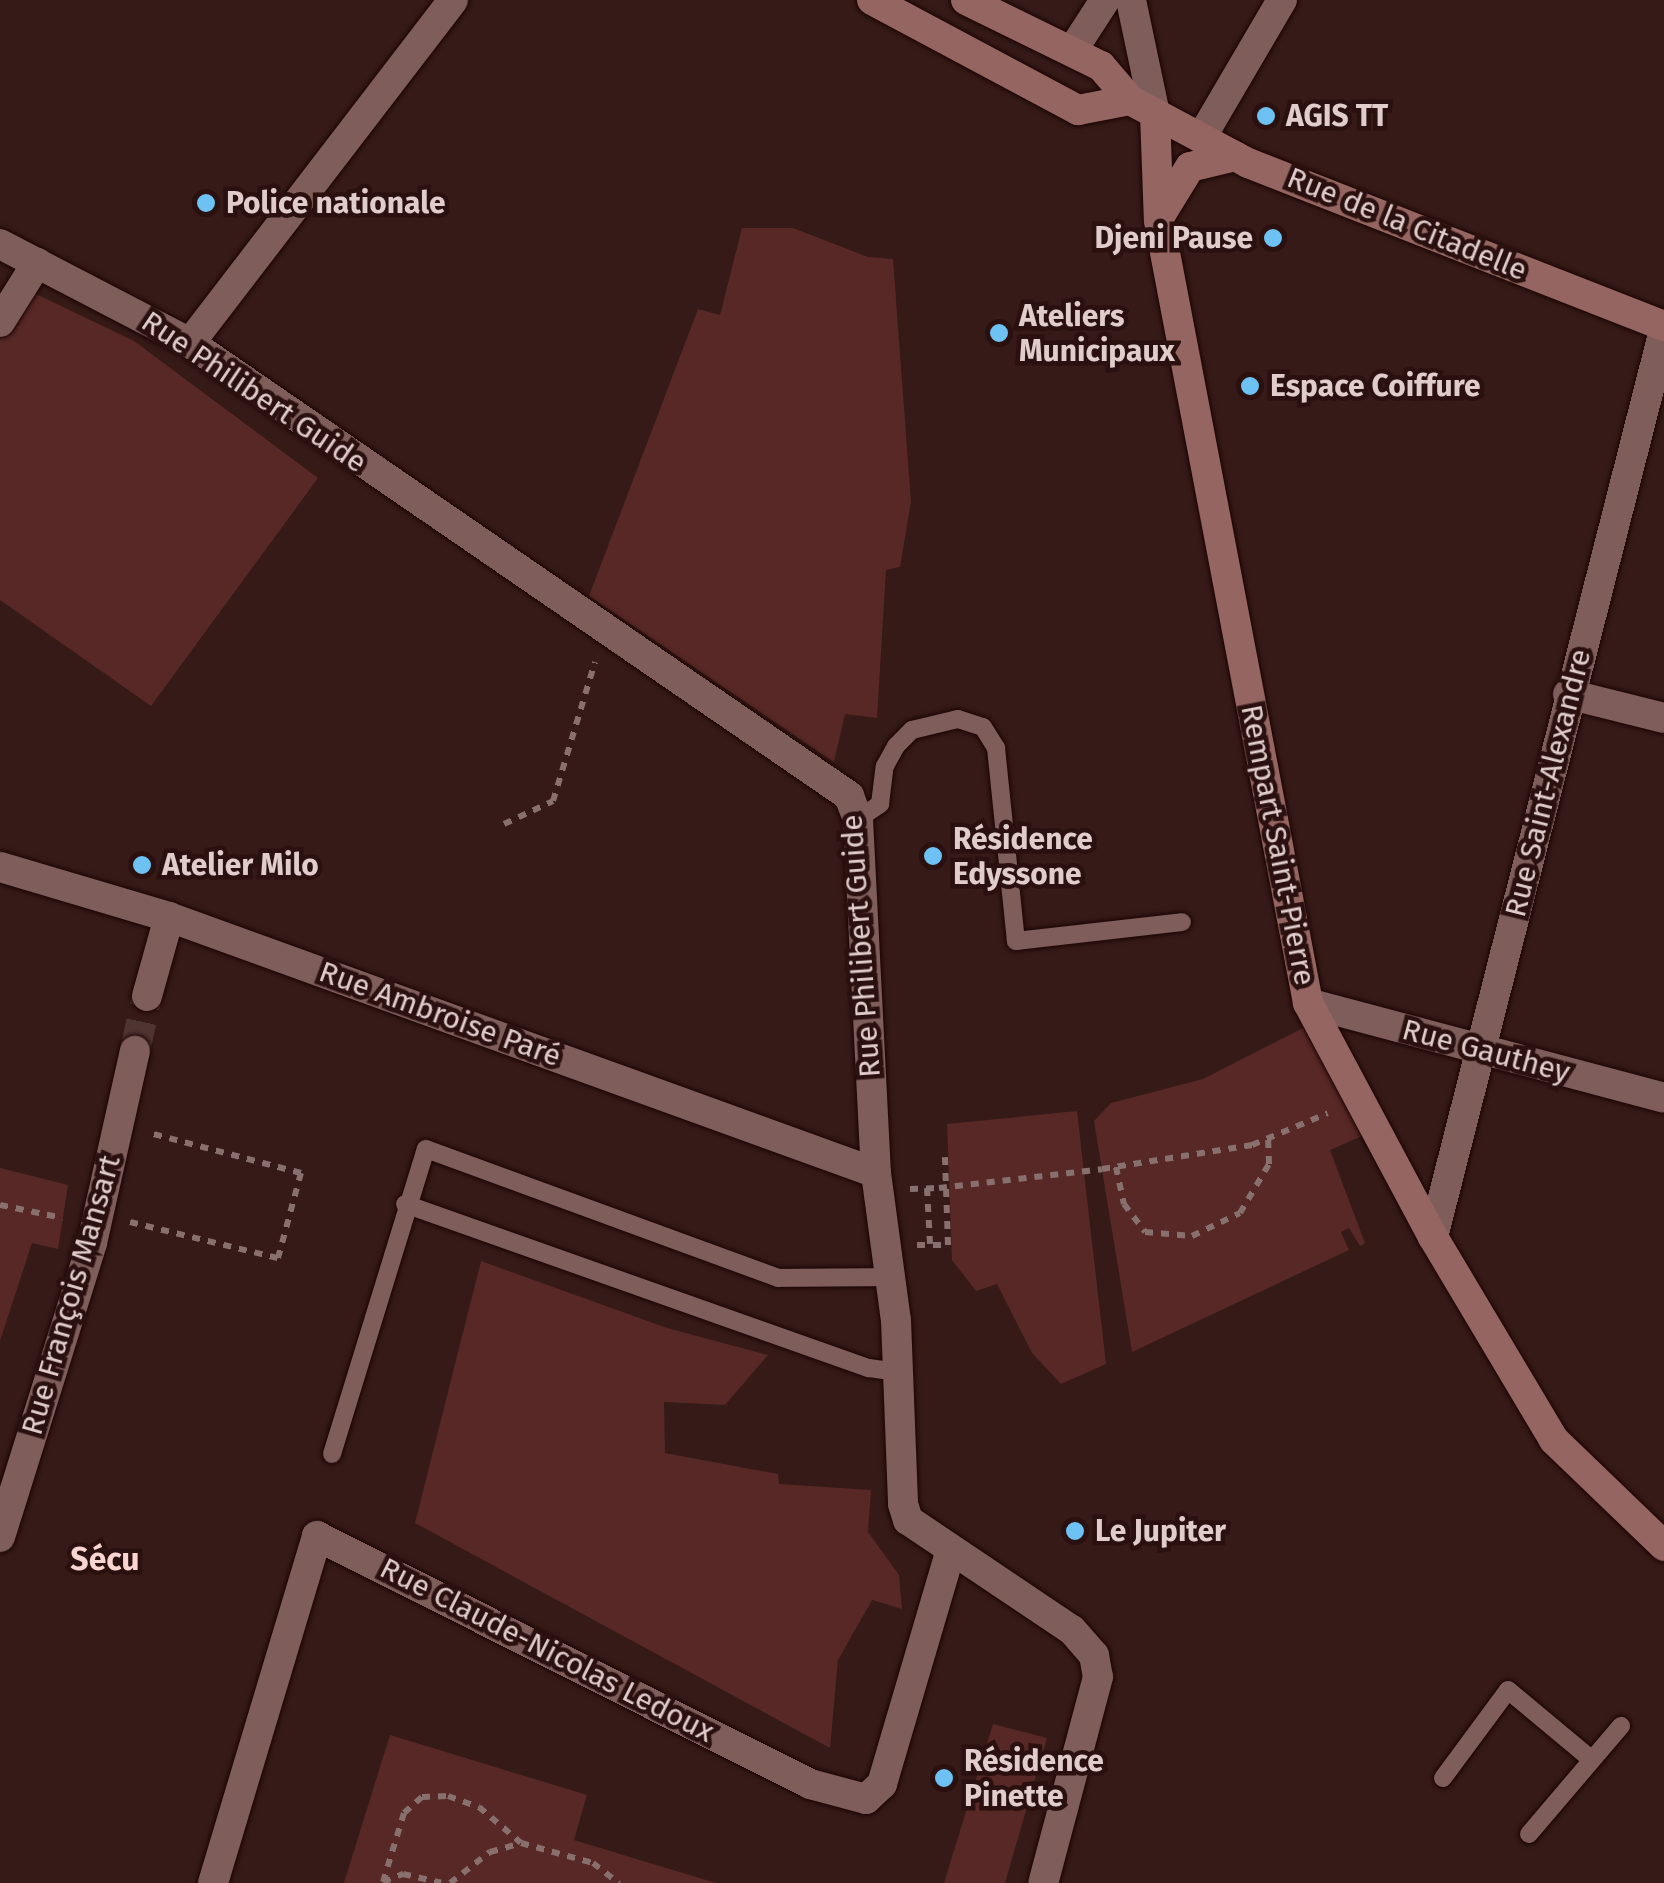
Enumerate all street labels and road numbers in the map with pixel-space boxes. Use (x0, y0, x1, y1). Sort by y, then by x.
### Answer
street label: Rue de la Citadelle (1282, 159, 1532, 289)
street label: Rue Philibert Guide (135, 303, 373, 481)
street label: Rue Saint-Alexandre (1497, 645, 1599, 921)
street label: Rempart Saint-Pierre (1233, 702, 1323, 988)
street label: Rue Philibert Guide (834, 813, 888, 1079)
street label: Rue Ambroise Paré (314, 954, 566, 1074)
street label: Rue Gauthey (1398, 1011, 1574, 1091)
street label: Rue François Mansart (14, 1151, 128, 1439)
street label: Rue Claude-Nicolas Ledoux (374, 1550, 720, 1750)

